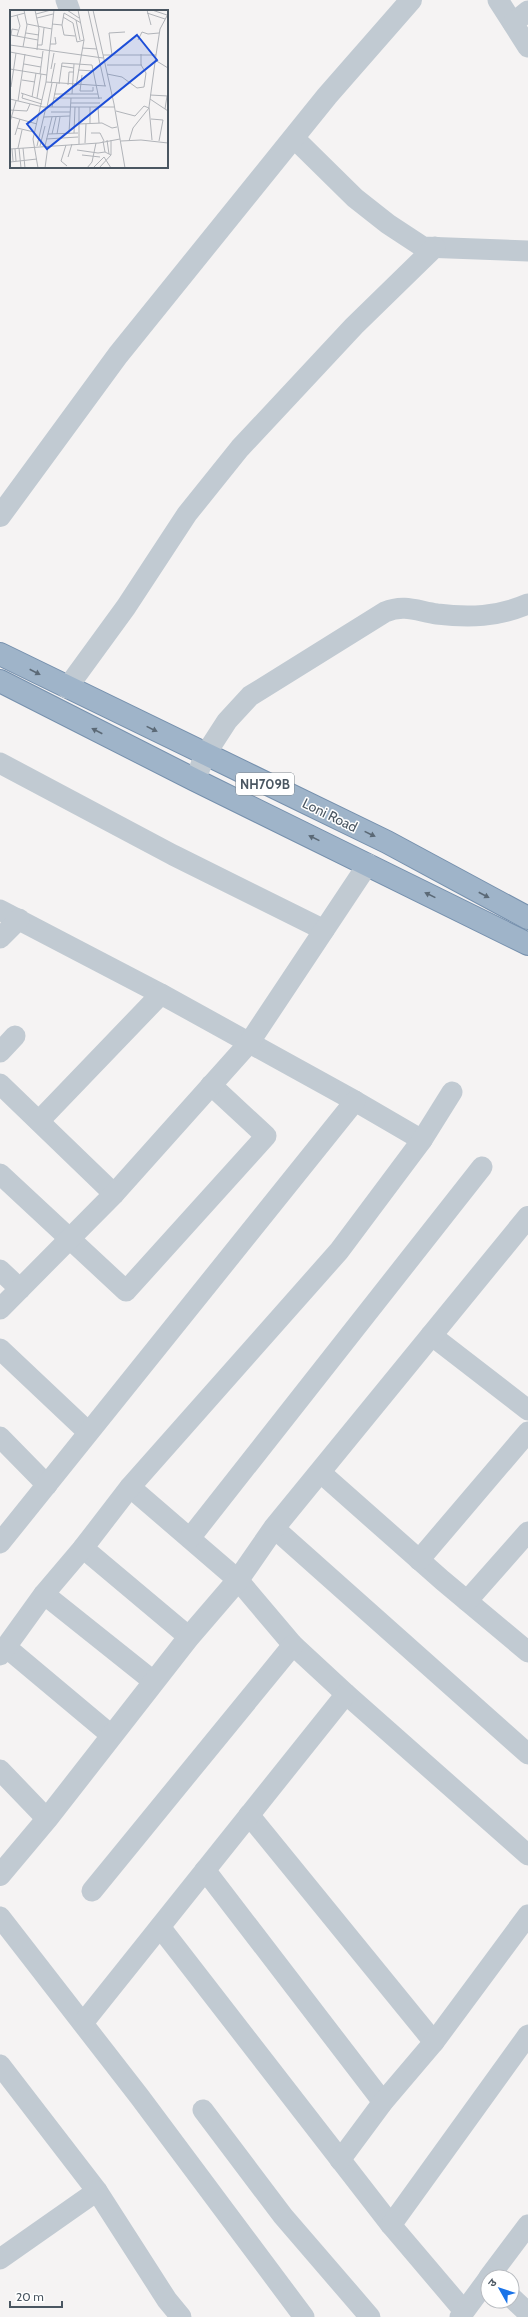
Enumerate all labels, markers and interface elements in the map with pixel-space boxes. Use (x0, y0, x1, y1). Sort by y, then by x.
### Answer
inset map (10, 10, 168, 168)
one-way arrow (29, 668, 41, 675)
one-way arrow (146, 726, 157, 732)
one-way arrow (91, 728, 103, 734)
road number: NH709B (236, 773, 294, 795)
street label: Loni Road (300, 794, 360, 836)
one-way arrow (364, 831, 375, 837)
one-way arrow (308, 835, 319, 841)
one-way arrow (425, 892, 436, 899)
one-way arrow (479, 892, 490, 898)
north arrow (480, 2269, 520, 2309)
text: उ (485, 2275, 500, 2290)
scale bar (10, 2283, 62, 2309)
text: 20 m (16, 2289, 44, 2304)

